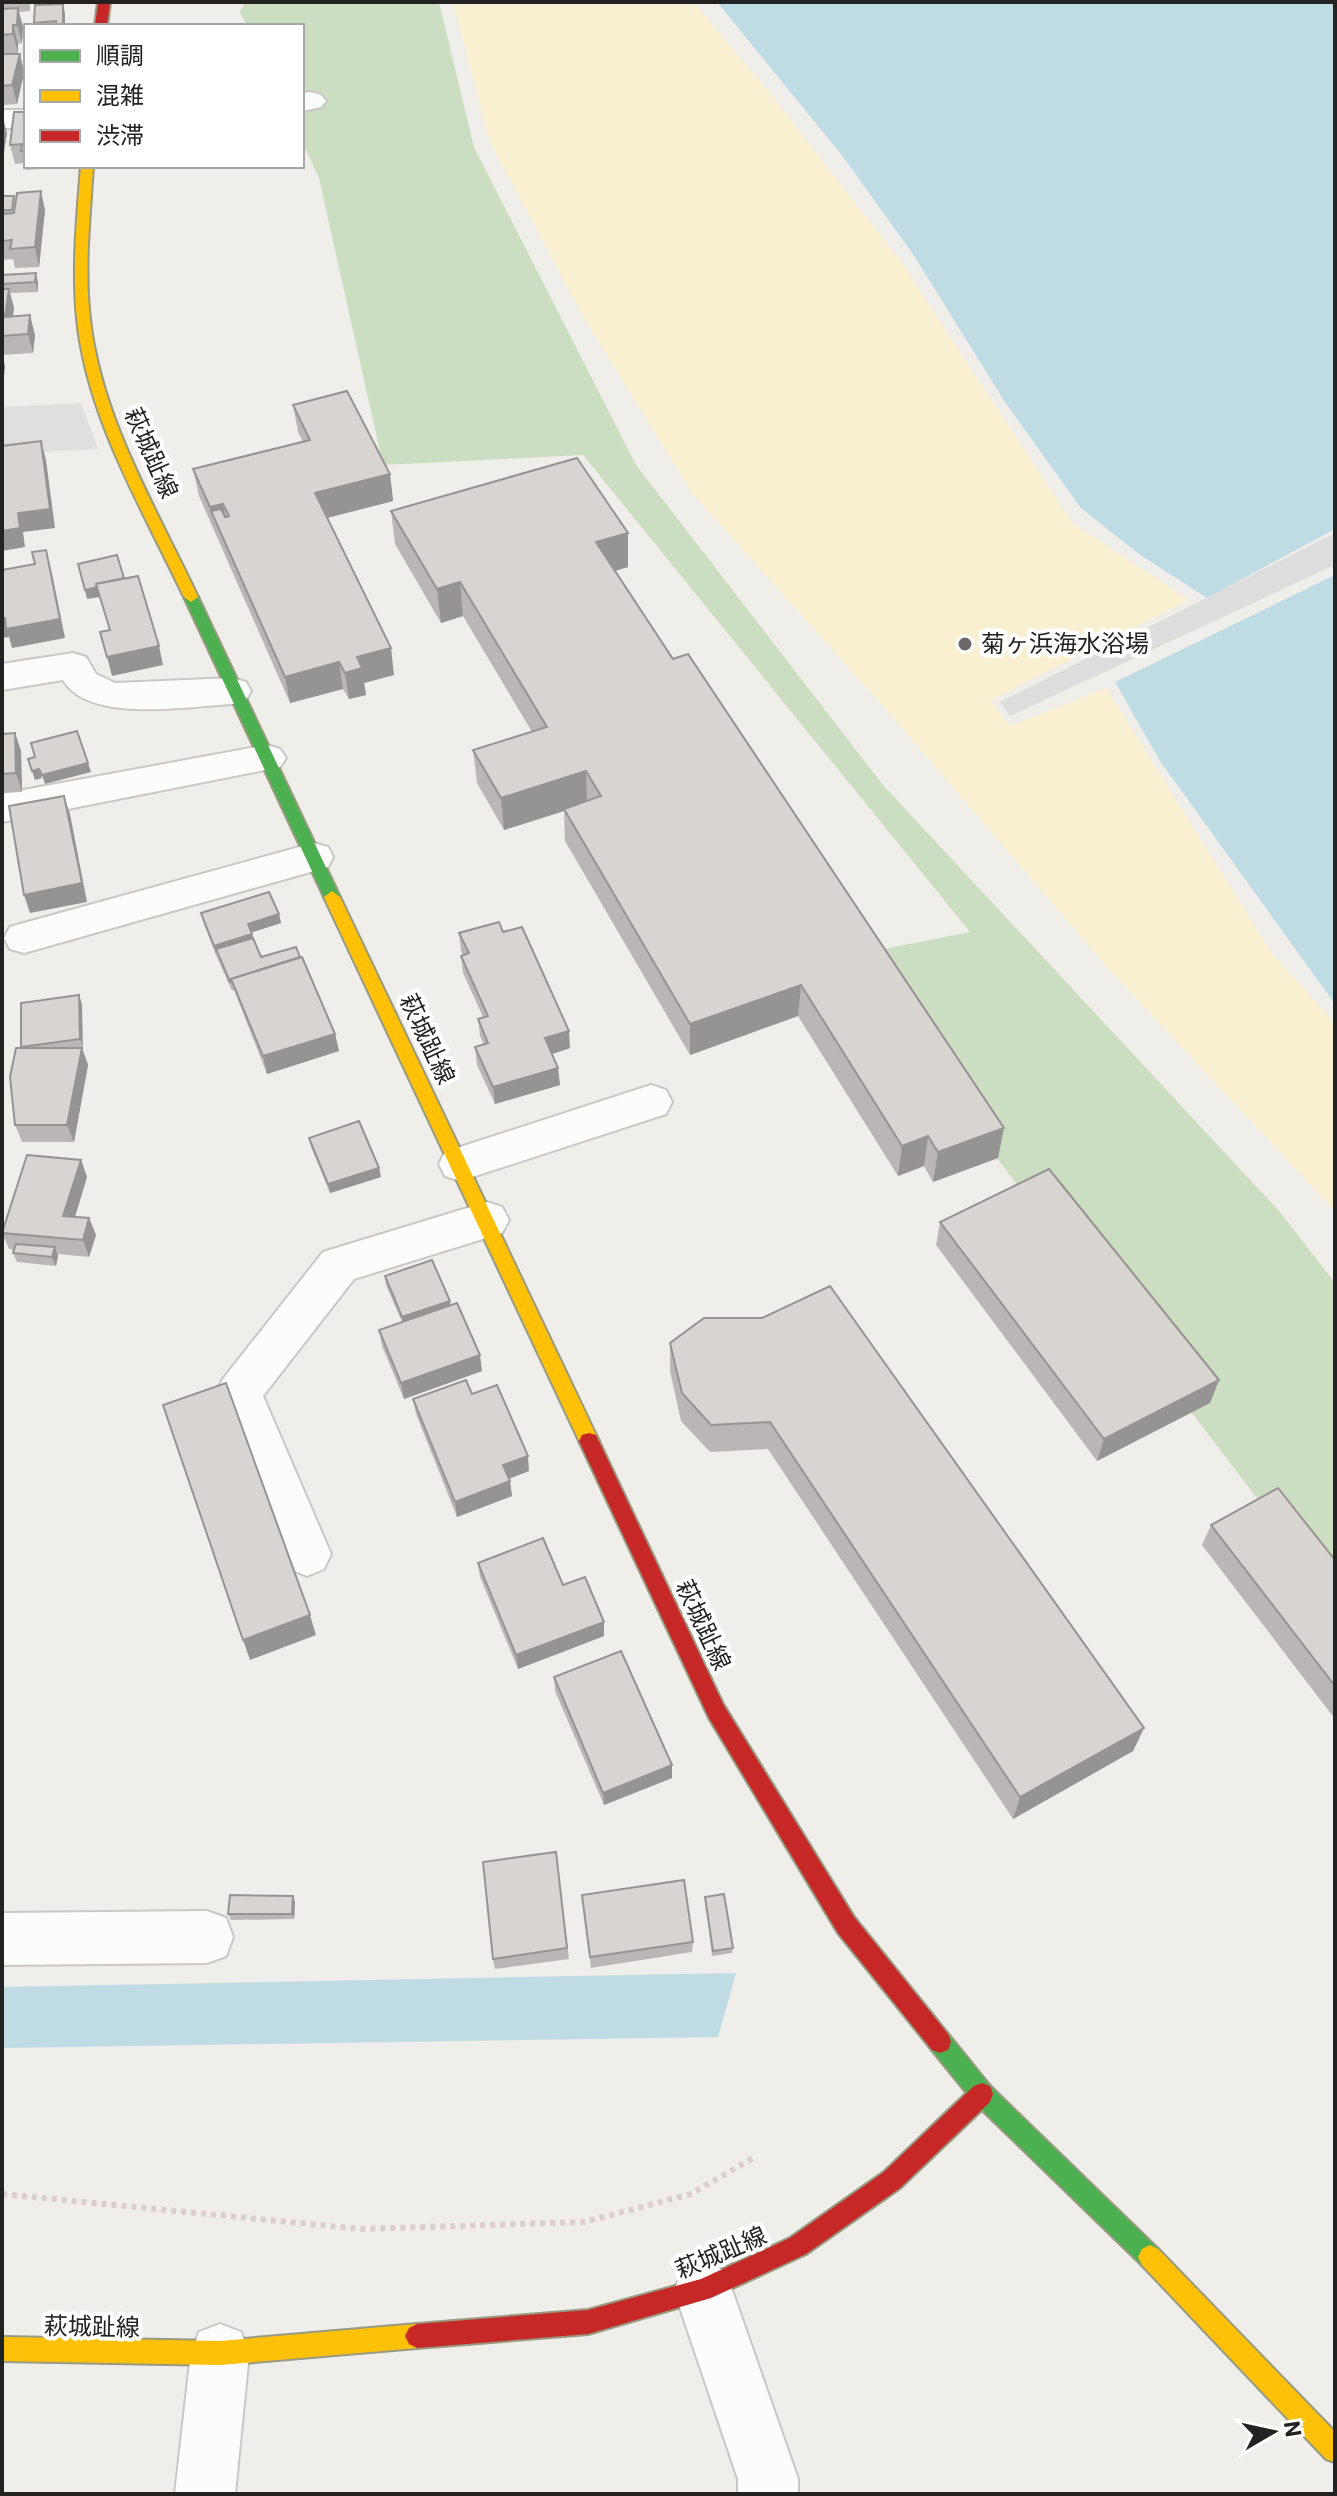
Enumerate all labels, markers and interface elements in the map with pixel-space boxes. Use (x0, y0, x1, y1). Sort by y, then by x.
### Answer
legend (24, 24, 304, 168)
text: 順調 (96, 42, 144, 70)
text: 混雑 (96, 82, 144, 110)
text: 渋滞 (96, 122, 144, 150)
street label: 萩城趾線 (119, 403, 183, 503)
place label: 菊ヶ浜海水浴場 (981, 630, 1149, 658)
marker: 菊ヶ浜海水浴場 (956, 635, 974, 653)
street label: 萩城趾線 (394, 990, 460, 1088)
street label: 萩城趾線 (670, 1576, 736, 1674)
street label: 萩城趾線 (671, 2221, 771, 2285)
street label: 萩城趾線 (44, 2312, 140, 2342)
north arrow (1233, 2392, 1313, 2472)
text: N (1279, 2419, 1306, 2439)

